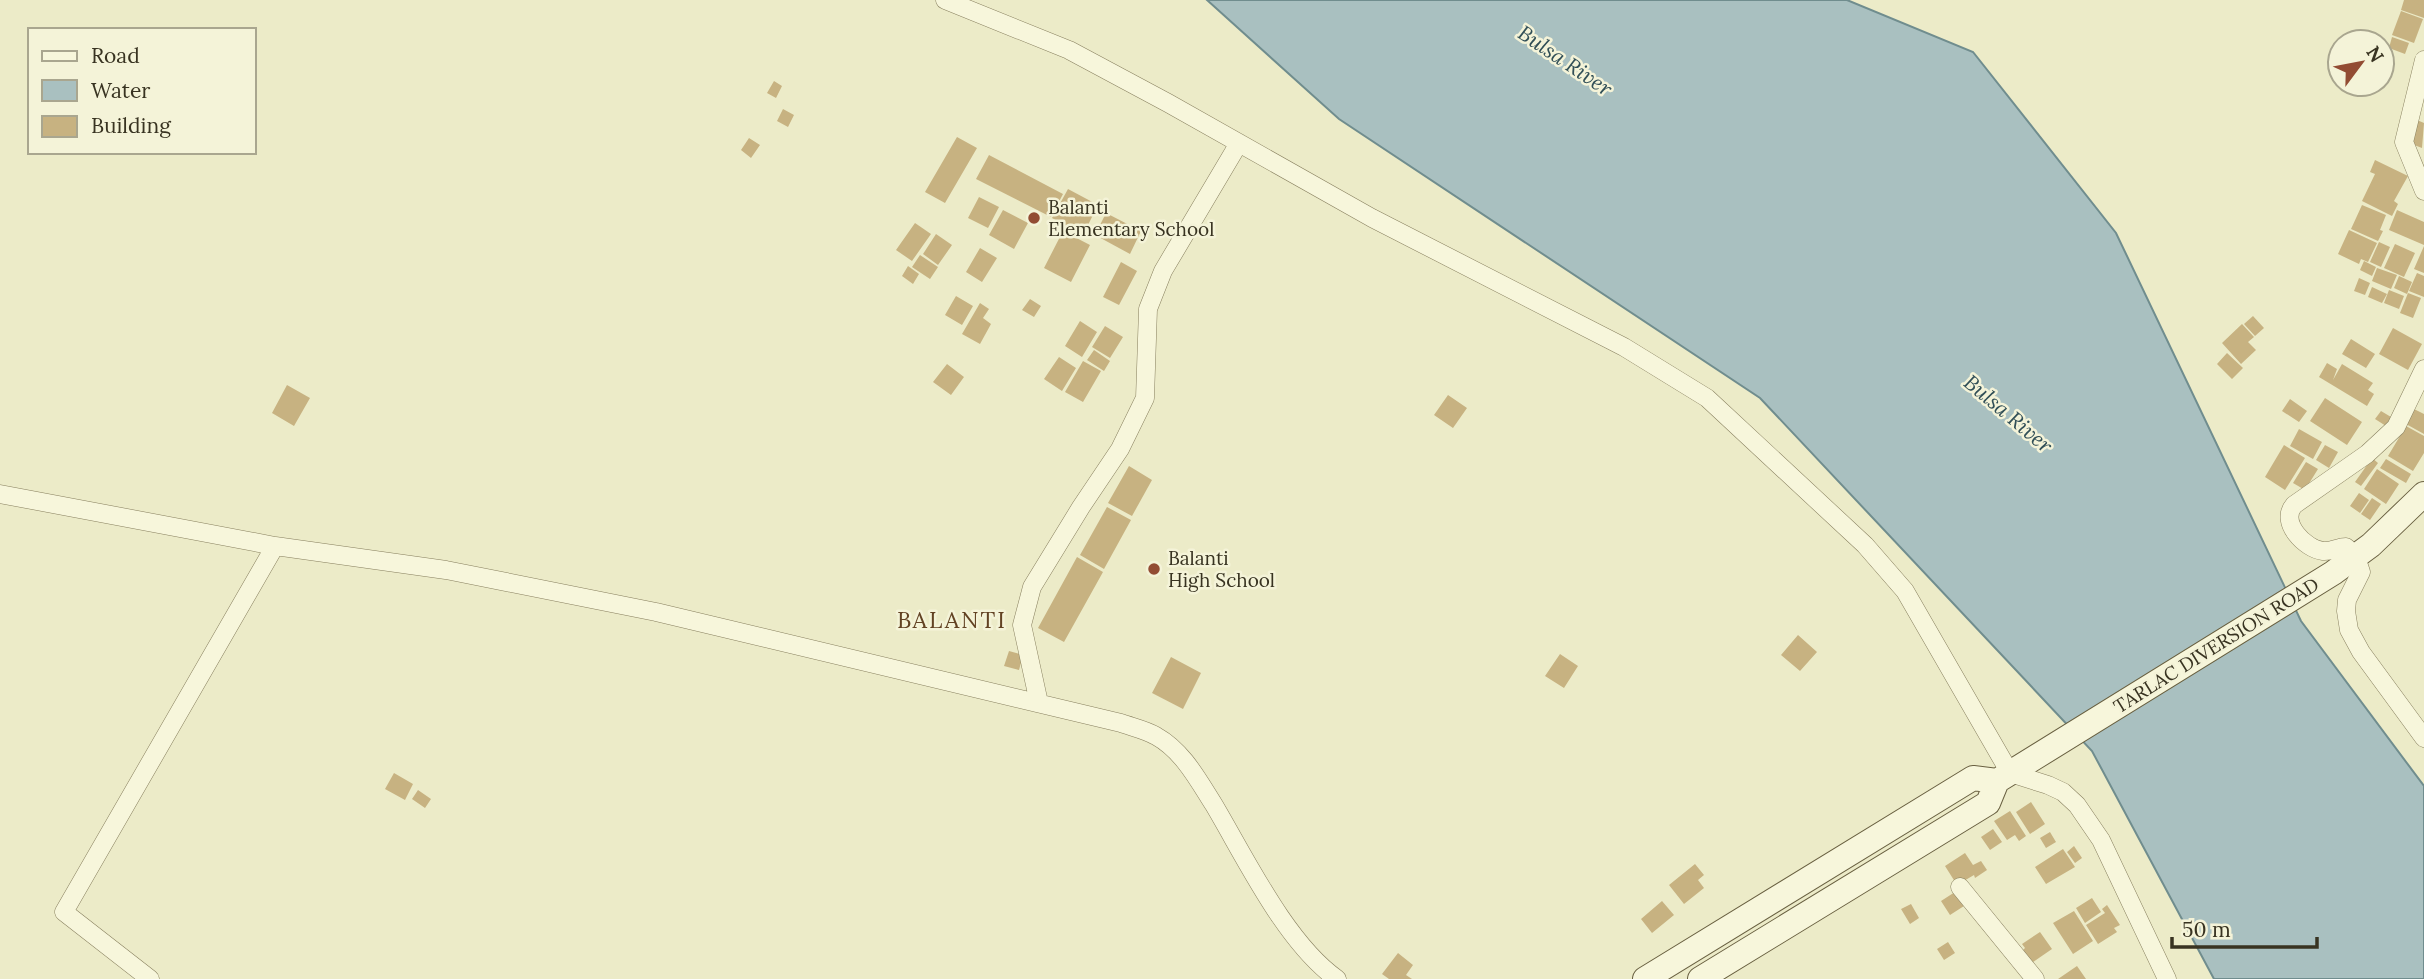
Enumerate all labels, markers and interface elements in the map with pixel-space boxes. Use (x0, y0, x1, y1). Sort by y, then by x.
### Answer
water label: Bulsa River (1513, 19, 1618, 102)
legend (28, 28, 256, 154)
north arrow (2326, 28, 2396, 98)
text: N (2361, 41, 2390, 67)
text: Road (91, 42, 140, 69)
text: Water (91, 77, 150, 104)
text: Building (91, 112, 171, 139)
place label: Balanti Elementary School (1048, 195, 1214, 241)
marker: Balanti Elementary School (1026, 210, 1042, 226)
water label: Bulsa River (1958, 369, 2059, 459)
place label: Balanti High School (1168, 546, 1275, 592)
marker: Balanti High School (1146, 561, 1162, 577)
street label: TARLAC DIVERSION ROAD (2109, 572, 2323, 718)
district label: BALANTI (897, 605, 1007, 634)
scale bar (2172, 906, 2317, 950)
text: 50 m (2182, 916, 2231, 943)

